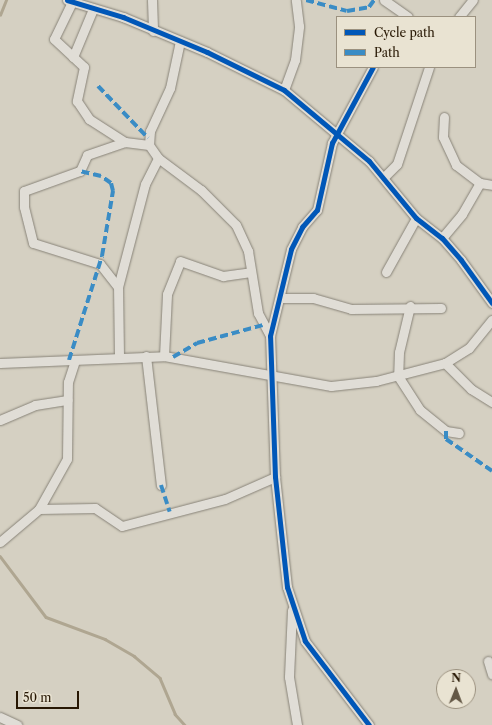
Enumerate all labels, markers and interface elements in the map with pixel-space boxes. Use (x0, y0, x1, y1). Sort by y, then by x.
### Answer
legend (336, 16, 476, 68)
text: Cycle path (374, 25, 435, 40)
text: Path (374, 45, 400, 60)
north arrow (436, 669, 476, 709)
text: N (451, 671, 461, 685)
scale bar (18, 683, 81, 709)
text: 50 m (23, 690, 52, 705)

